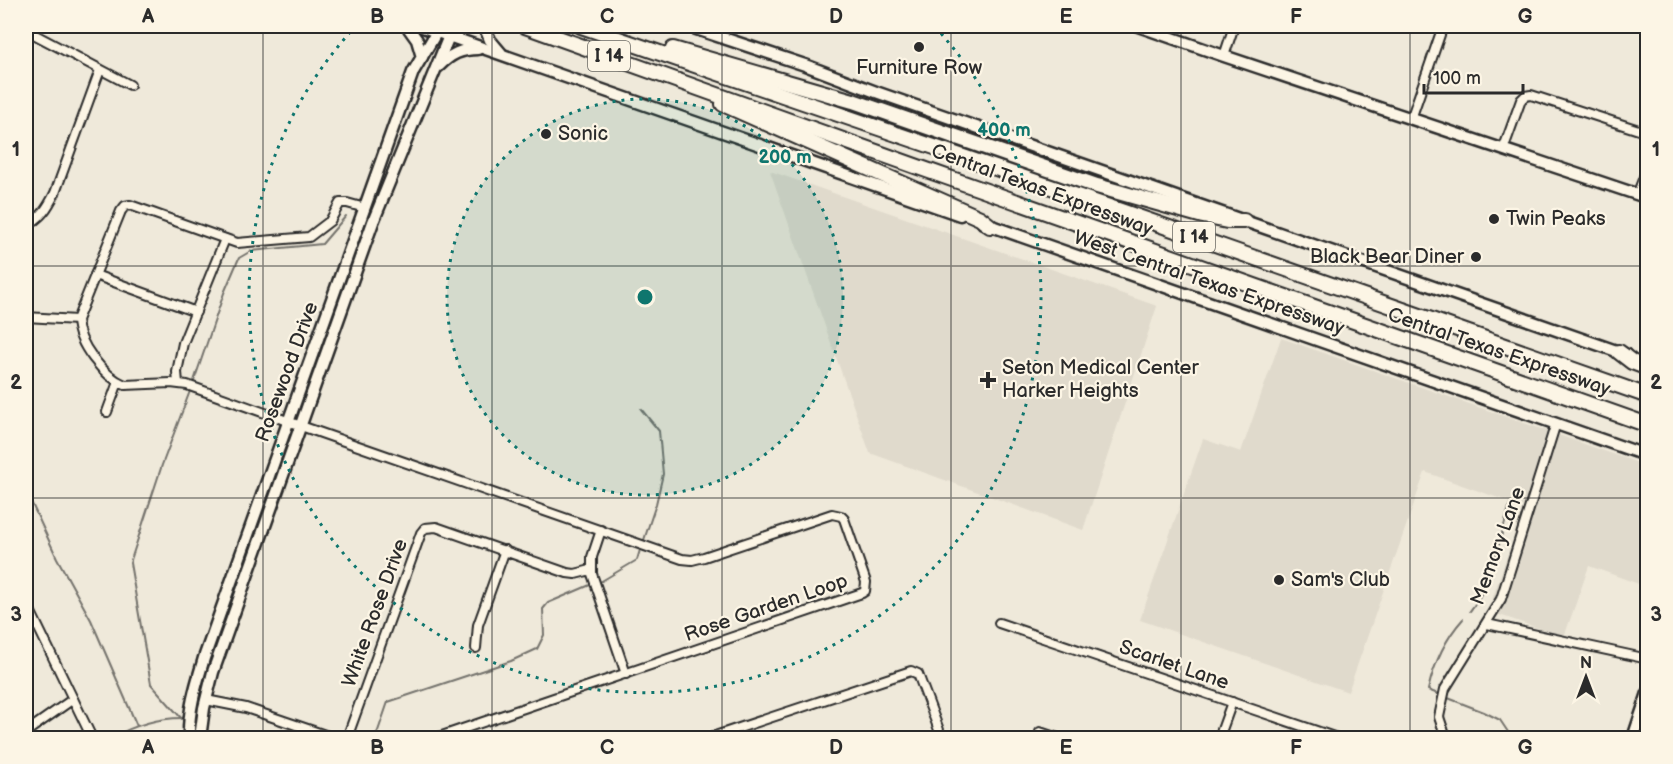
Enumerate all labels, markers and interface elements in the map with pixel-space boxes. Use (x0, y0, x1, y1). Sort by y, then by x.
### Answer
text: A (141, 5, 155, 29)
text: B (370, 5, 384, 29)
text: C (600, 5, 614, 29)
text: D (829, 5, 843, 29)
text: E (1060, 5, 1073, 29)
text: F (1290, 5, 1302, 29)
text: G (1518, 5, 1533, 29)
marker: Furniture Row (912, 40, 926, 54)
road number: I 14 (588, 41, 630, 71)
place label: Furniture Row (856, 56, 983, 80)
scale bar (1424, 57, 1523, 95)
text: 100 m (1433, 68, 1481, 89)
text: 400 m (977, 120, 1031, 141)
place label: Sonic (558, 122, 608, 146)
marker: Sonic (539, 127, 553, 141)
text: 1 (12, 138, 20, 162)
text: 1 (1652, 138, 1660, 162)
street label: Central Texas Expressway (928, 139, 1156, 241)
text: 200 m (758, 147, 812, 168)
place label: Twin Peaks (1506, 207, 1606, 231)
marker: Twin Peaks (1487, 212, 1501, 226)
road number: I 14 (1173, 222, 1215, 252)
street label: West Central Texas Expressway (1071, 225, 1347, 341)
place label: Black Bear Diner (1310, 245, 1465, 269)
marker: Black Bear Diner (1469, 250, 1483, 264)
centre of rings (635, 287, 655, 307)
street label: Rosewood Drive (251, 299, 323, 445)
street label: Central Texas Expressway (1384, 303, 1614, 401)
place label: Seton Medical Center Harker Heights (1002, 356, 1199, 403)
text: 2 (10, 371, 22, 395)
marker: Seton Medical Center Harker Heights (979, 371, 997, 389)
text: 2 (1650, 371, 1662, 395)
street label: Memory Lane (1466, 484, 1530, 608)
street label: White Rose Drive (337, 536, 413, 690)
place label: Sam's Club (1291, 568, 1390, 592)
street label: Rose Garden Loop (681, 569, 851, 647)
marker: Sam's Club (1272, 573, 1286, 587)
text: 3 (10, 603, 22, 627)
text: 3 (1650, 603, 1662, 627)
street label: Scarlet Lane (1116, 635, 1232, 695)
north arrow (1556, 647, 1616, 707)
text: N (1580, 654, 1592, 673)
text: A (141, 736, 155, 760)
text: B (370, 736, 384, 760)
text: C (600, 736, 614, 760)
text: D (829, 736, 843, 760)
text: E (1060, 736, 1073, 760)
text: F (1290, 736, 1302, 760)
text: G (1518, 736, 1533, 760)

